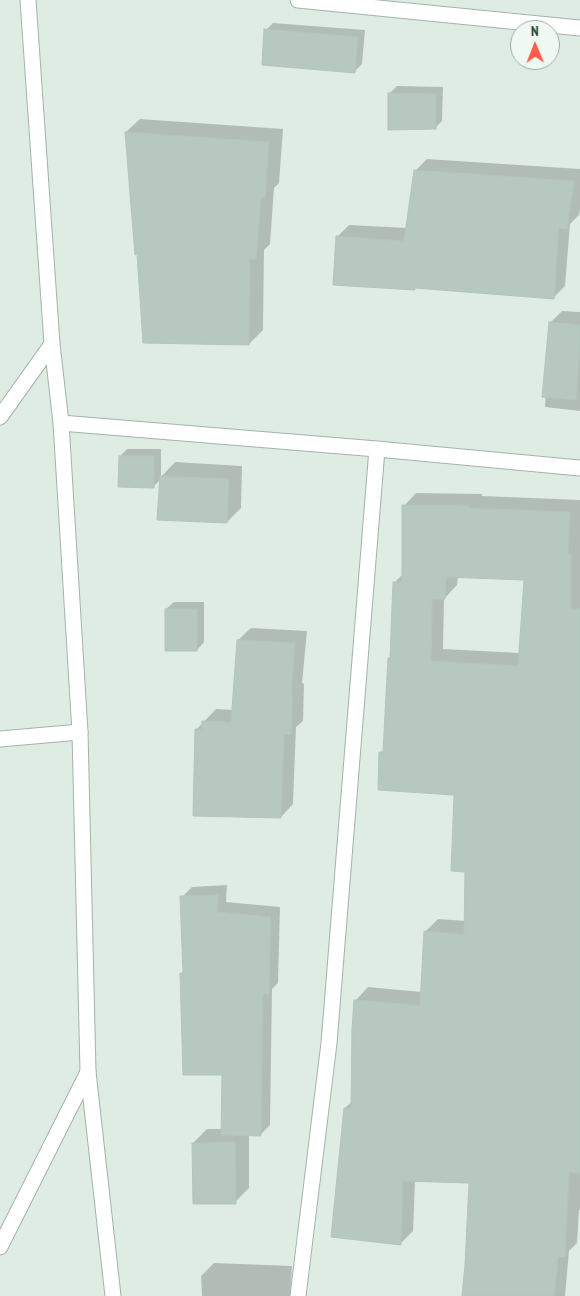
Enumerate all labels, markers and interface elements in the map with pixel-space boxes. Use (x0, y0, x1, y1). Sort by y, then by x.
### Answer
north arrow (510, 20, 560, 70)
text: N (531, 22, 539, 40)

